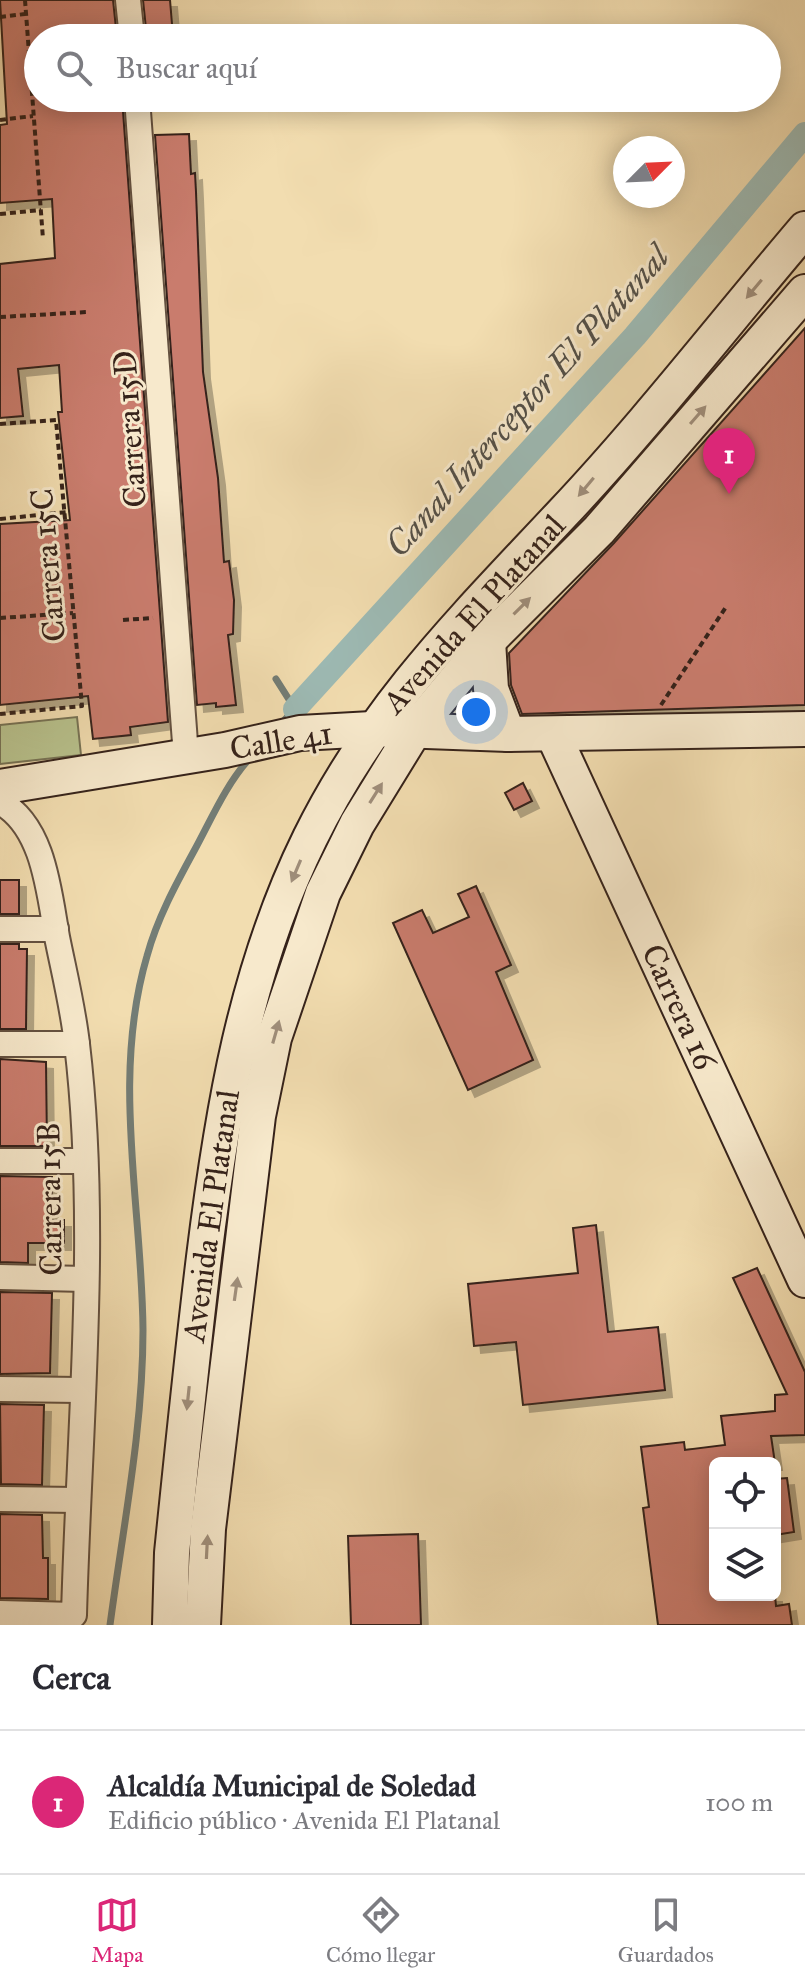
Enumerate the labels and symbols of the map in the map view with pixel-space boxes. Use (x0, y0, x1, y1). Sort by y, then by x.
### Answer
north arrow (613, 136, 685, 208)
water label: Canal Interceptor El Platanal (377, 235, 680, 566)
one-way arrow (746, 279, 764, 298)
street label: Carrera 15D (105, 349, 155, 509)
one-way arrow (689, 405, 706, 425)
pin: 1 (703, 428, 755, 494)
one-way arrow (578, 476, 595, 496)
street label: Carrera 15C (22, 487, 74, 643)
street label: Avenida El Platanal (373, 506, 574, 723)
one-way arrow (512, 597, 531, 616)
your location (456, 692, 496, 732)
street label: Calle 41 (227, 714, 335, 768)
one-way arrow (368, 782, 382, 804)
one-way arrow (289, 859, 302, 883)
street label: Carrera 16 (633, 938, 726, 1077)
one-way arrow (270, 1020, 283, 1044)
street label: Avenida El Platanal (174, 1087, 248, 1347)
street label: Carrera 15B (29, 1122, 71, 1276)
one-way arrow (229, 1276, 242, 1301)
one-way arrow (181, 1386, 194, 1411)
one-way arrow (201, 1534, 214, 1559)

